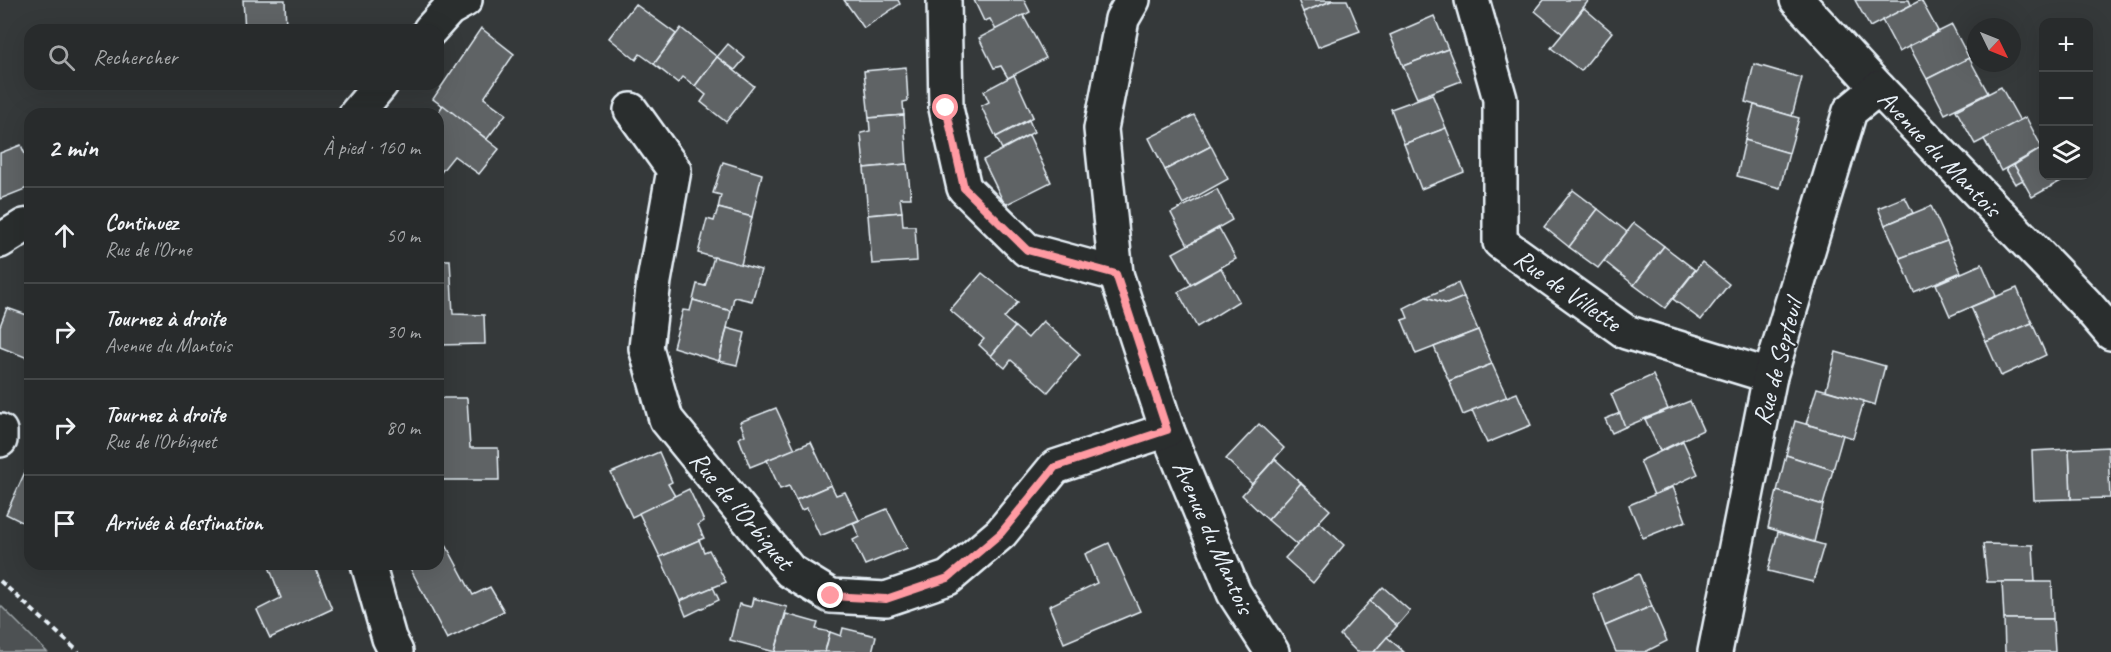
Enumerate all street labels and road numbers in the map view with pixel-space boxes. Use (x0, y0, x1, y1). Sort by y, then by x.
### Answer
street label: Avenue du Mantois (1871, 83, 2010, 226)
street label: Rue de Villette (1508, 242, 1629, 340)
street label: Rue de Septeuil (1745, 291, 1811, 429)
street label: Rue de l'Orbiquet (682, 444, 802, 578)
street label: Avenue du Mantois (1165, 455, 1263, 621)

